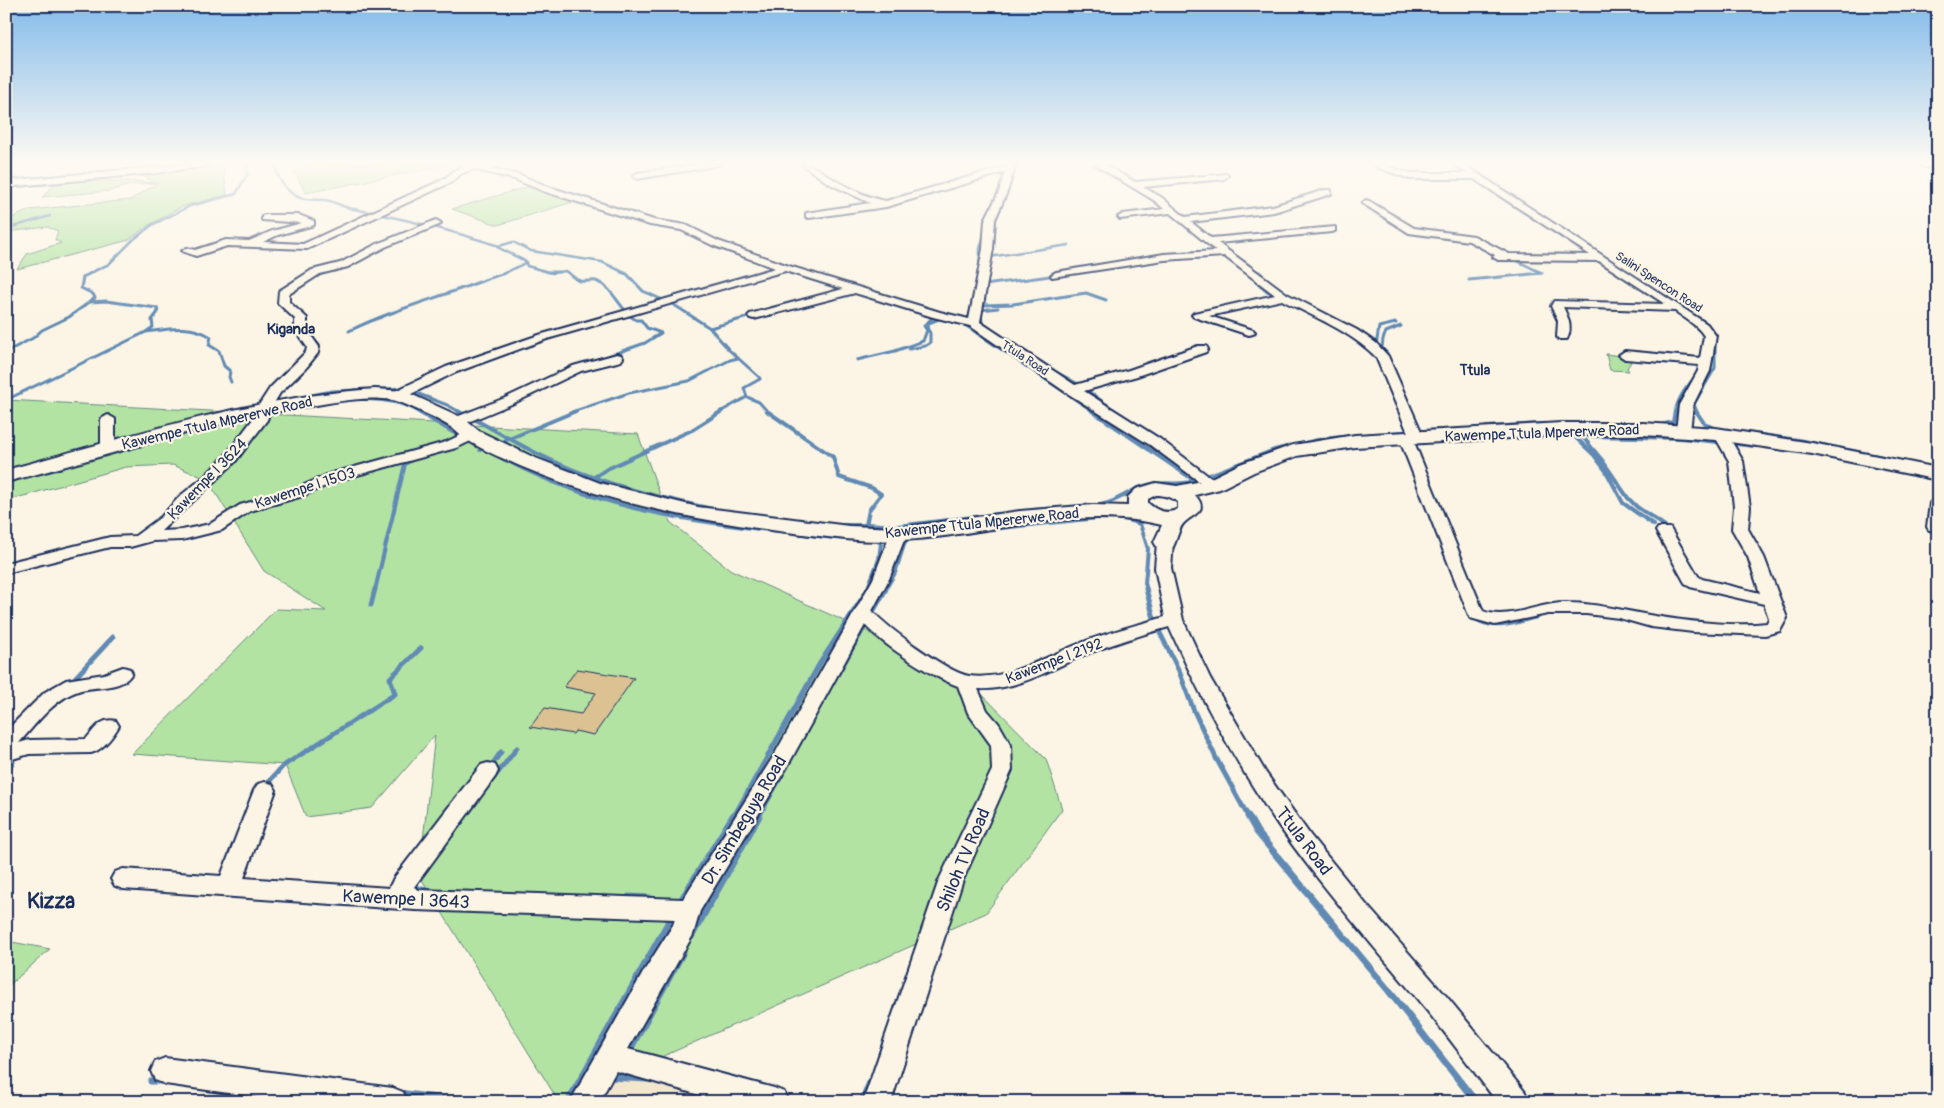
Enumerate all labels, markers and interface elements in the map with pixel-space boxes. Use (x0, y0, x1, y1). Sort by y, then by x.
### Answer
street label: Salini Spencon Road (1612, 249, 1705, 316)
district label: Kiganda (267, 320, 315, 339)
street label: Ttula Road (998, 338, 1051, 379)
district label: Ttula (1459, 362, 1491, 379)
street label: Kawempe Ttula Mpererwe Road (120, 392, 314, 455)
street label: Kawempe Ttula Mpererwe Road (1444, 421, 1640, 446)
street label: Kawempe I 3624 (164, 434, 251, 524)
street label: Kawempe I 1503 (253, 463, 358, 514)
street label: Kawempe Ttula Mpererwe Road (884, 504, 1080, 543)
street label: Kawempe I 2192 (1003, 634, 1105, 689)
street label: Dr. Simbeguya Road (697, 751, 792, 889)
street label: Ttula Road (1270, 802, 1337, 880)
street label: Shiloh TV Road (931, 805, 996, 916)
street label: Kawempe I 3643 (342, 885, 470, 914)
district label: Kizza (27, 888, 75, 915)

